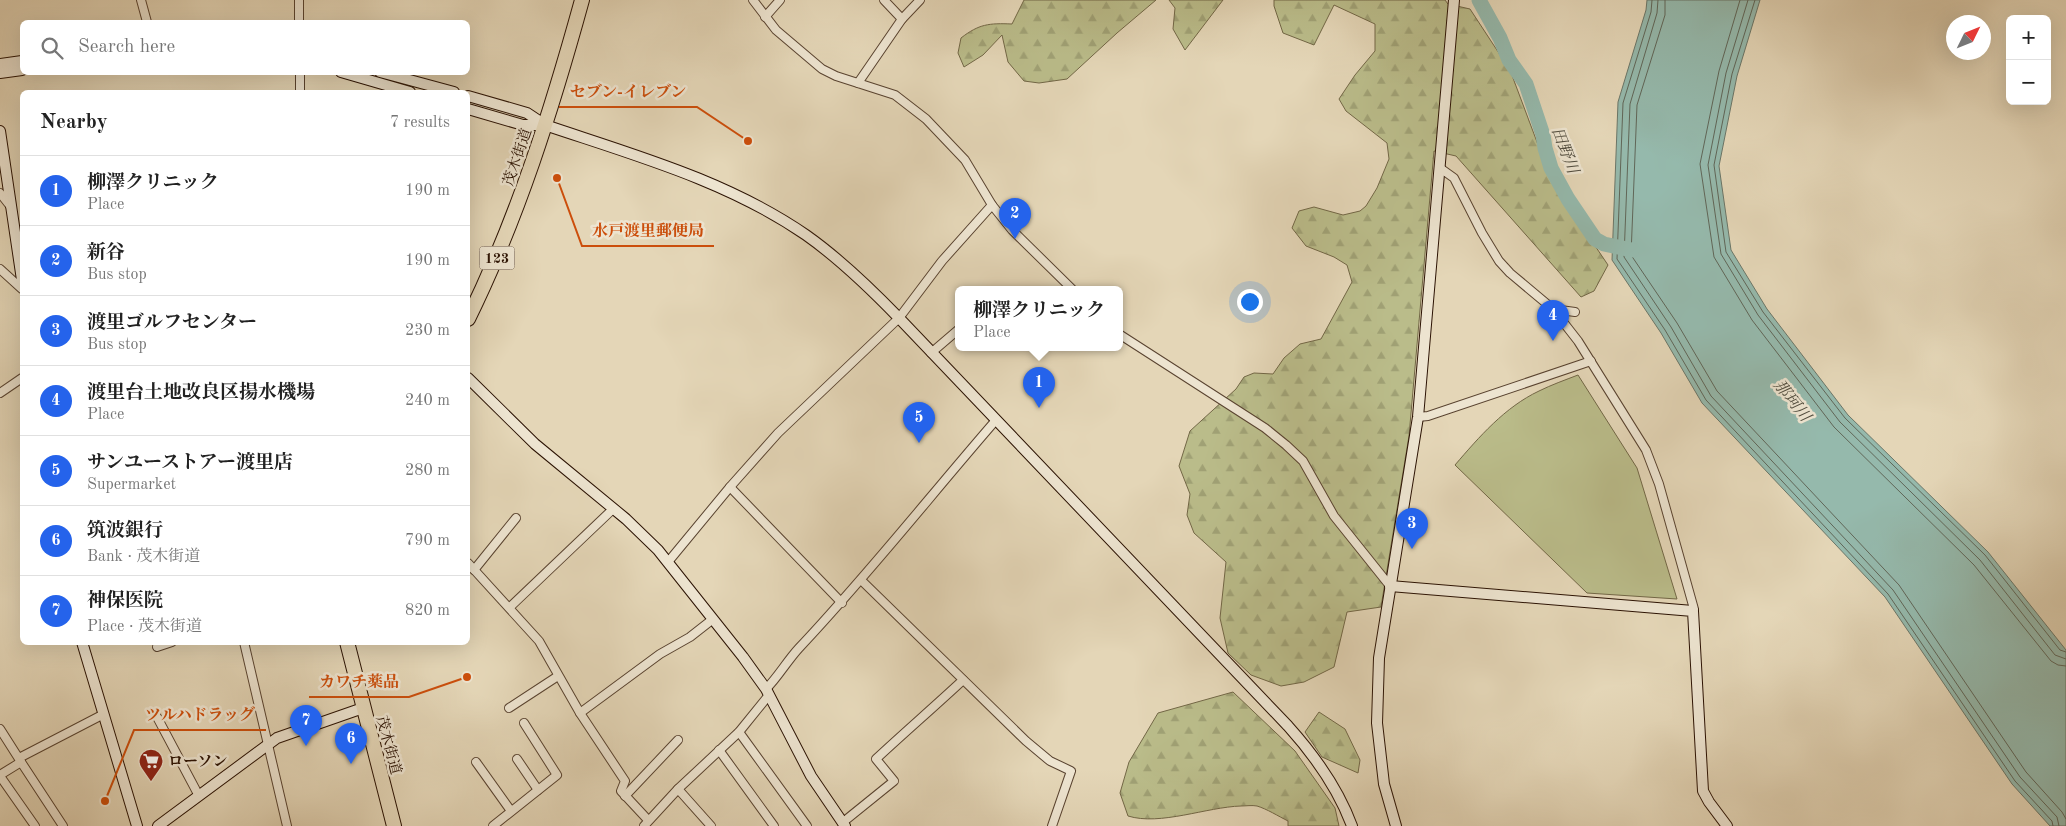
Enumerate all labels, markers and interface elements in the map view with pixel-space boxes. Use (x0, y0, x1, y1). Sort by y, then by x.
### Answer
north arrow (1946, 15, 1991, 60)
map controls (2006, 15, 2051, 105)
button: + (2006, 15, 2051, 60)
search box (20, 20, 470, 75)
icon: search (38, 34, 66, 62)
text: Search here (78, 38, 175, 57)
button: − (2006, 60, 2051, 105)
callout: セブン-イレブン (559, 76, 697, 107)
text: セブン-イレブン (570, 83, 686, 101)
text: Nearby (40, 112, 108, 133)
text: 7 results (390, 115, 450, 131)
water label: 田野川 (1548, 125, 1582, 178)
street label: 茂木街道 (500, 126, 535, 188)
text: 柳澤クリニック (87, 174, 219, 193)
text: 1 (51, 183, 61, 199)
text: 190 m (405, 183, 450, 199)
text: Place (87, 197, 124, 213)
pin: 2 (999, 198, 1031, 239)
callout: 水戸渡里郵便局 (582, 215, 714, 246)
text: 水戸渡里郵便局 (592, 222, 704, 240)
text: 新谷 (87, 244, 125, 263)
road number: 123 (480, 247, 514, 270)
text: 2 (51, 253, 61, 269)
text: 190 m (405, 253, 450, 269)
text: Bus stop (87, 267, 147, 283)
popup (955, 286, 1123, 351)
your location (1237, 289, 1263, 315)
pin: 4 (1537, 300, 1569, 341)
text: 柳澤クリニック (973, 302, 1105, 321)
text: 渡里ゴルフセンター (87, 314, 257, 333)
text: 3 (51, 323, 61, 339)
text: 230 m (405, 323, 450, 339)
text: Place (973, 325, 1011, 341)
text: Bus stop (87, 337, 147, 353)
pin: 1 (1023, 367, 1055, 408)
water label: 那珂川 (1770, 377, 1815, 426)
text: 渡里台土地改良区揚水機場 (87, 384, 315, 403)
text: 4 (51, 393, 61, 409)
text: 240 m (405, 393, 450, 409)
pin: 5 (903, 402, 935, 443)
text: Place (87, 407, 124, 423)
text: サンユーストアー渡里店 (87, 454, 293, 473)
text: 5 (51, 463, 61, 479)
text: 280 m (405, 463, 450, 479)
text: Supermarket (87, 477, 176, 493)
pin: 3 (1396, 508, 1428, 549)
text: 筑波銀行 (87, 522, 163, 541)
text: 6 (51, 533, 61, 549)
text: 790 m (405, 533, 450, 549)
text: Bank · 茂木街道 (87, 549, 200, 565)
text: 神保医院 (87, 592, 163, 611)
text: 7 (51, 603, 61, 619)
text: 820 m (405, 603, 450, 619)
text: Place · 茂木街道 (87, 619, 202, 635)
callout: カワチ薬品 (309, 666, 409, 697)
text: カワチ薬品 (319, 673, 399, 691)
callout: ツルハドラッグ (134, 699, 266, 730)
pin: 7 (290, 705, 322, 746)
text: ツルハドラッグ (145, 706, 255, 724)
street label: 茂木街道 (373, 714, 404, 776)
pin: 6 (335, 723, 367, 764)
supermarket icon: ローソン (138, 748, 164, 782)
place label: ローソン (168, 754, 227, 770)

